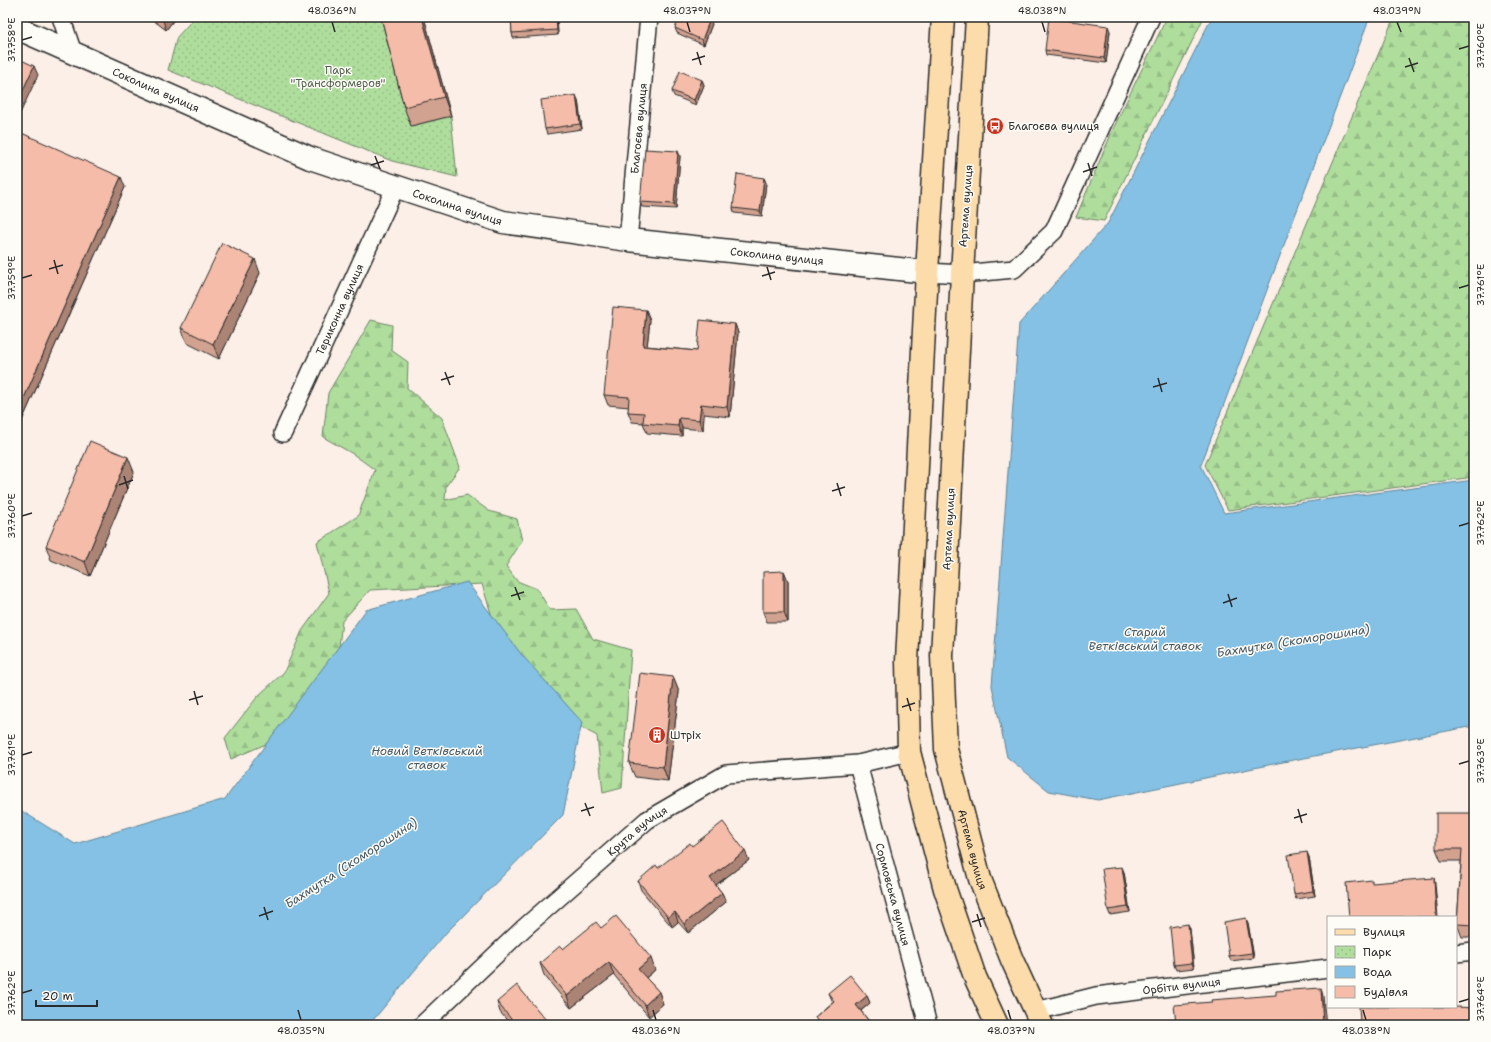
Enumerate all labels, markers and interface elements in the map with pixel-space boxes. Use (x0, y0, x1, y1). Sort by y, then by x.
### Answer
text: 48.036°N (308, 4, 356, 17)
text: 48.037°N (663, 4, 711, 17)
text: 48.038°N (1018, 4, 1066, 17)
text: 48.039°N (1373, 4, 1421, 17)
text: 37.758°E (5, 18, 18, 62)
text: 37.760°E (1474, 23, 1487, 69)
park label: Парк "Трансформеров" (291, 63, 385, 91)
street label: Соколина вулиця (110, 64, 202, 116)
street label: Благоєва вулиця (627, 82, 650, 175)
bus stop icon: Благоєва вулиця (985, 116, 1005, 136)
place label: Благоєва вулиця (1008, 119, 1099, 134)
street label: Артема вулиця (956, 164, 976, 248)
street label: Соколина вулиця (411, 185, 504, 229)
street label: Соколина вулиця (729, 243, 824, 268)
text: 37.759°E (5, 256, 18, 300)
street label: Териконна вулиця (312, 261, 367, 357)
text: 37.761°E (1474, 264, 1487, 306)
street label: Артема вулиця (939, 487, 959, 571)
text: 37.760°E (5, 493, 18, 539)
text: 37.762°E (1474, 500, 1487, 546)
water label: Бахмутка (Скоморошина) (1215, 621, 1371, 661)
water label: Старий Ветківський ставок (1089, 624, 1202, 654)
building icon: Штріх (647, 725, 667, 745)
place label: Штріх (670, 728, 701, 743)
text: 37.761°E (5, 734, 18, 776)
text: 37.763°E (1474, 738, 1487, 784)
water label: Новий Ветківський ставок (371, 743, 483, 773)
street label: Крута вулиця (604, 802, 670, 859)
street label: Артема вулиця (955, 808, 991, 892)
water label: Бахмутка (Скоморошина) (282, 814, 420, 912)
street label: Сормовська вулиця (872, 841, 914, 948)
legend (1327, 916, 1457, 1008)
text: Вулиця (1363, 924, 1405, 940)
text: Парк (1363, 944, 1392, 960)
text: Вода (1363, 964, 1392, 980)
text: 37.762°E (5, 970, 18, 1016)
street label: Орбіти вулиця (1142, 974, 1221, 998)
text: 37.764°E (1474, 976, 1487, 1022)
scale bar (36, 982, 97, 1008)
text: Будівля (1363, 984, 1408, 1000)
text: 20 m (42, 988, 73, 1004)
text: 48.035°N (277, 1024, 325, 1037)
text: 48.036°N (632, 1024, 680, 1037)
text: 48.037°N (987, 1024, 1035, 1037)
text: 48.038°N (1342, 1024, 1390, 1037)

